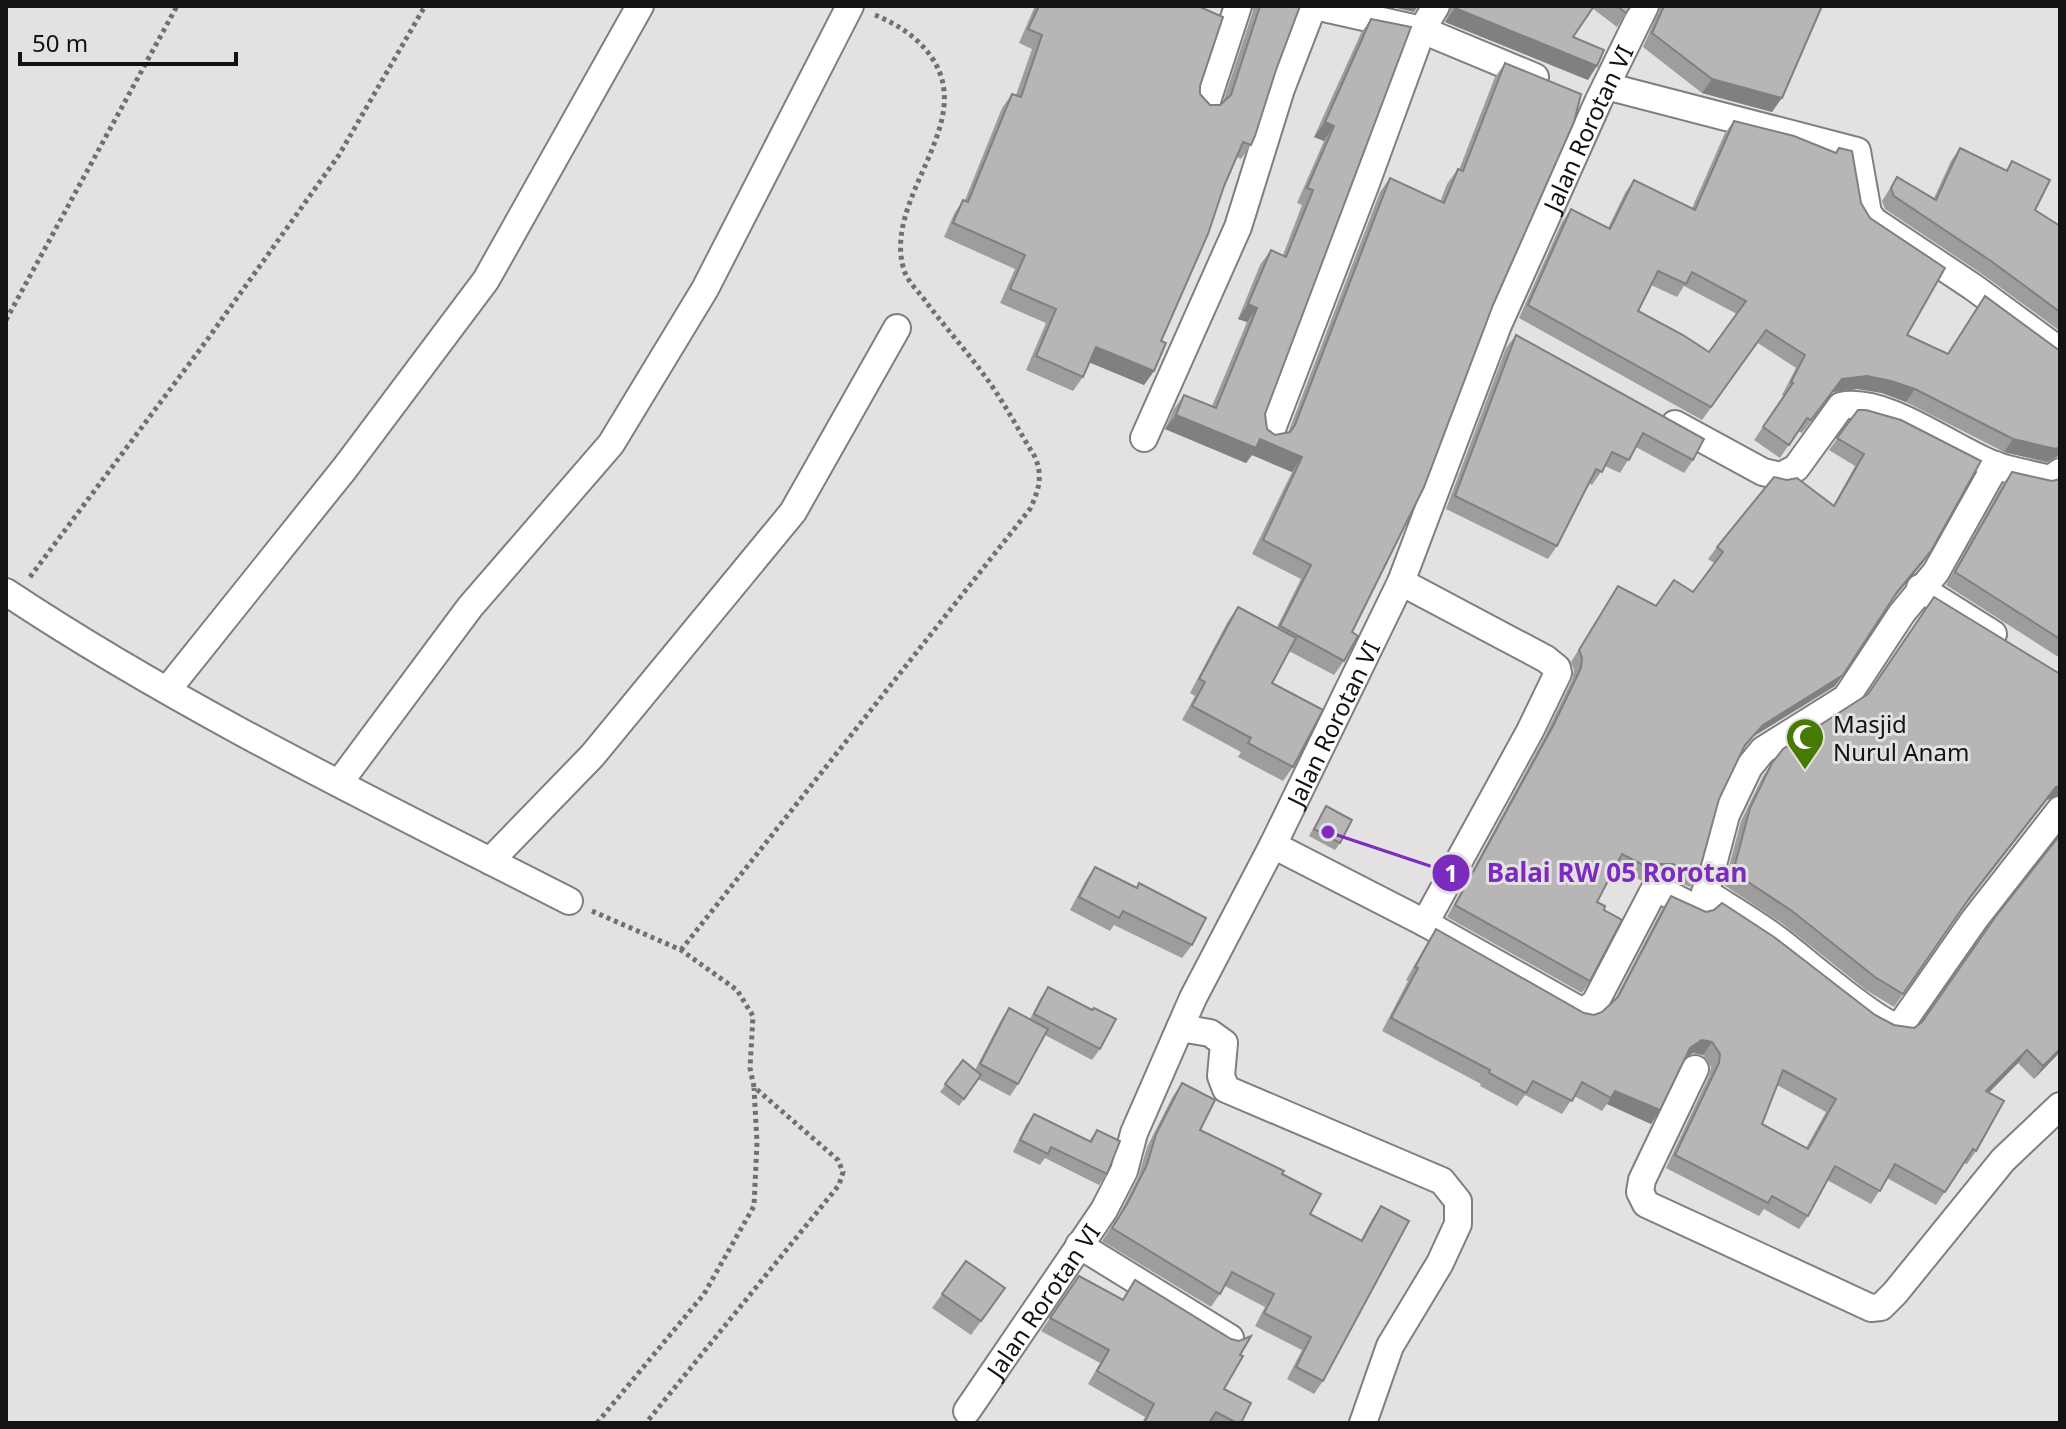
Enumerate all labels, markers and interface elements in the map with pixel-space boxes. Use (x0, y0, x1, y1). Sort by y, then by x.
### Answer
scale bar (20, 16, 236, 66)
text: 50 m (32, 26, 88, 59)
street label: Jalan Rorotan VI (1534, 39, 1640, 218)
street label: Jalan Rorotan VI (1277, 635, 1387, 813)
place label: Masjid Nurul Anam (1833, 707, 1969, 768)
mosque icon: Masjid Nurul Anam (1784, 716, 1826, 771)
callout: Balai RW 05 Rorotan (1431, 848, 1764, 898)
text: Balai RW 05 Rorotan (1487, 854, 1747, 890)
text: 1 (1444, 856, 1458, 889)
street label: Jalan Rorotan VI (977, 1217, 1107, 1386)

